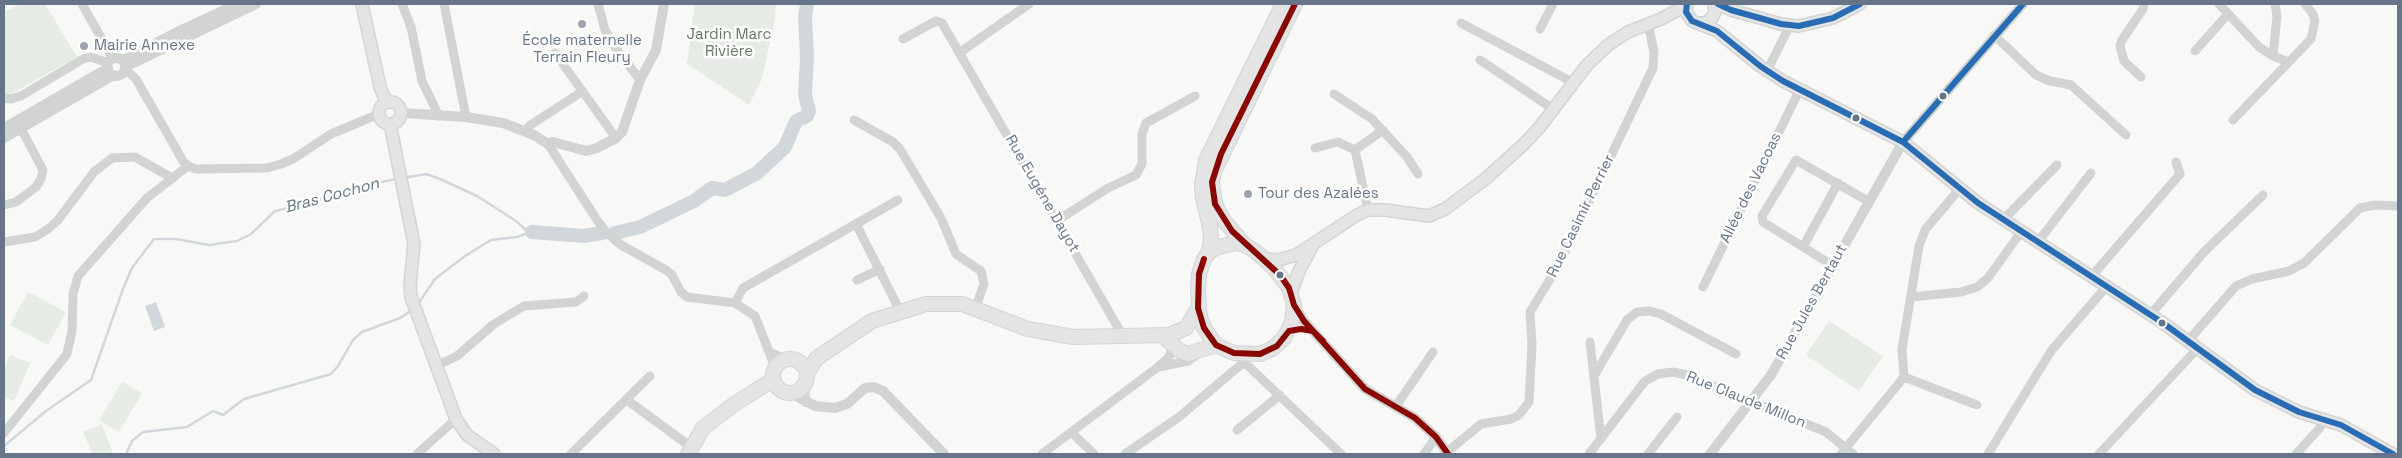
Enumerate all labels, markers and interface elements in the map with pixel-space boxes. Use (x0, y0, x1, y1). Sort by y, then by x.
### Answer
marker: École maternelle Terrain Fleury (576, 18, 588, 30)
park label: Jardin Marc Rivière (687, 26, 771, 61)
place label: École maternelle Terrain Fleury (522, 32, 642, 67)
place label: Mairie Annexe (94, 37, 195, 55)
marker: Mairie Annexe (78, 40, 90, 52)
unlabelled marker (1938, 91, 1948, 101)
unlabelled marker (1851, 113, 1861, 123)
street label: Allée des Vacoas (1716, 130, 1786, 246)
street label: Rue Eugéne Dayot (1001, 132, 1083, 256)
street label: Rue Casimir Perrier (1543, 152, 1619, 280)
water label: Bras Cochon (283, 174, 381, 218)
place label: Tour des Azalées (1258, 185, 1379, 203)
marker: Tour des Azalées (1242, 188, 1254, 200)
street label: Rue Jules Bertaut (1773, 241, 1851, 363)
unlabelled marker (1275, 270, 1285, 280)
unlabelled marker (2157, 318, 2167, 328)
street label: Rue Claude Millon (1684, 368, 1808, 432)

